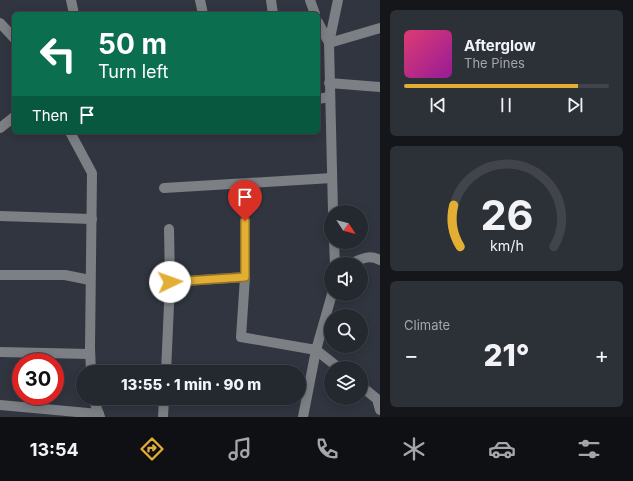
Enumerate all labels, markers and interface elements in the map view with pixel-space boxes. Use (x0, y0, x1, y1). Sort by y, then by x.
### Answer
text: 50 m (98, 27, 167, 61)
icon: left (32, 28, 84, 80)
text: Afterglow (464, 36, 536, 55)
text: The Pines (464, 55, 525, 71)
text: Turn left (98, 61, 168, 82)
icon: previous (427, 94, 449, 116)
icon: pause (495, 94, 517, 116)
icon: next (564, 94, 586, 116)
icon: arrive (76, 104, 98, 126)
text: Then (32, 106, 68, 125)
pin (228, 180, 262, 221)
icon: arrive (234, 186, 256, 208)
text: 26 (480, 189, 533, 239)
north arrow (324, 205, 368, 249)
map controls (324, 205, 368, 405)
text: km/h (490, 236, 523, 253)
button: sound (324, 257, 368, 301)
position arrow (149, 261, 191, 303)
button: search (324, 309, 368, 353)
text: Climate (404, 317, 450, 333)
text: 21° (483, 337, 530, 373)
text: − (404, 342, 419, 368)
text: + (594, 342, 609, 368)
speed limit sign: 30 (12, 353, 64, 405)
button: layers (324, 361, 368, 405)
text: 13:55 · 1 min · 90 m (121, 375, 261, 394)
icon: directions (138, 435, 166, 463)
icon: music (226, 435, 254, 463)
icon: phone (313, 435, 341, 463)
icon: climate (400, 435, 428, 463)
icon: car (488, 435, 516, 463)
icon: filters (575, 435, 603, 463)
text: 13:54 (30, 439, 79, 460)

